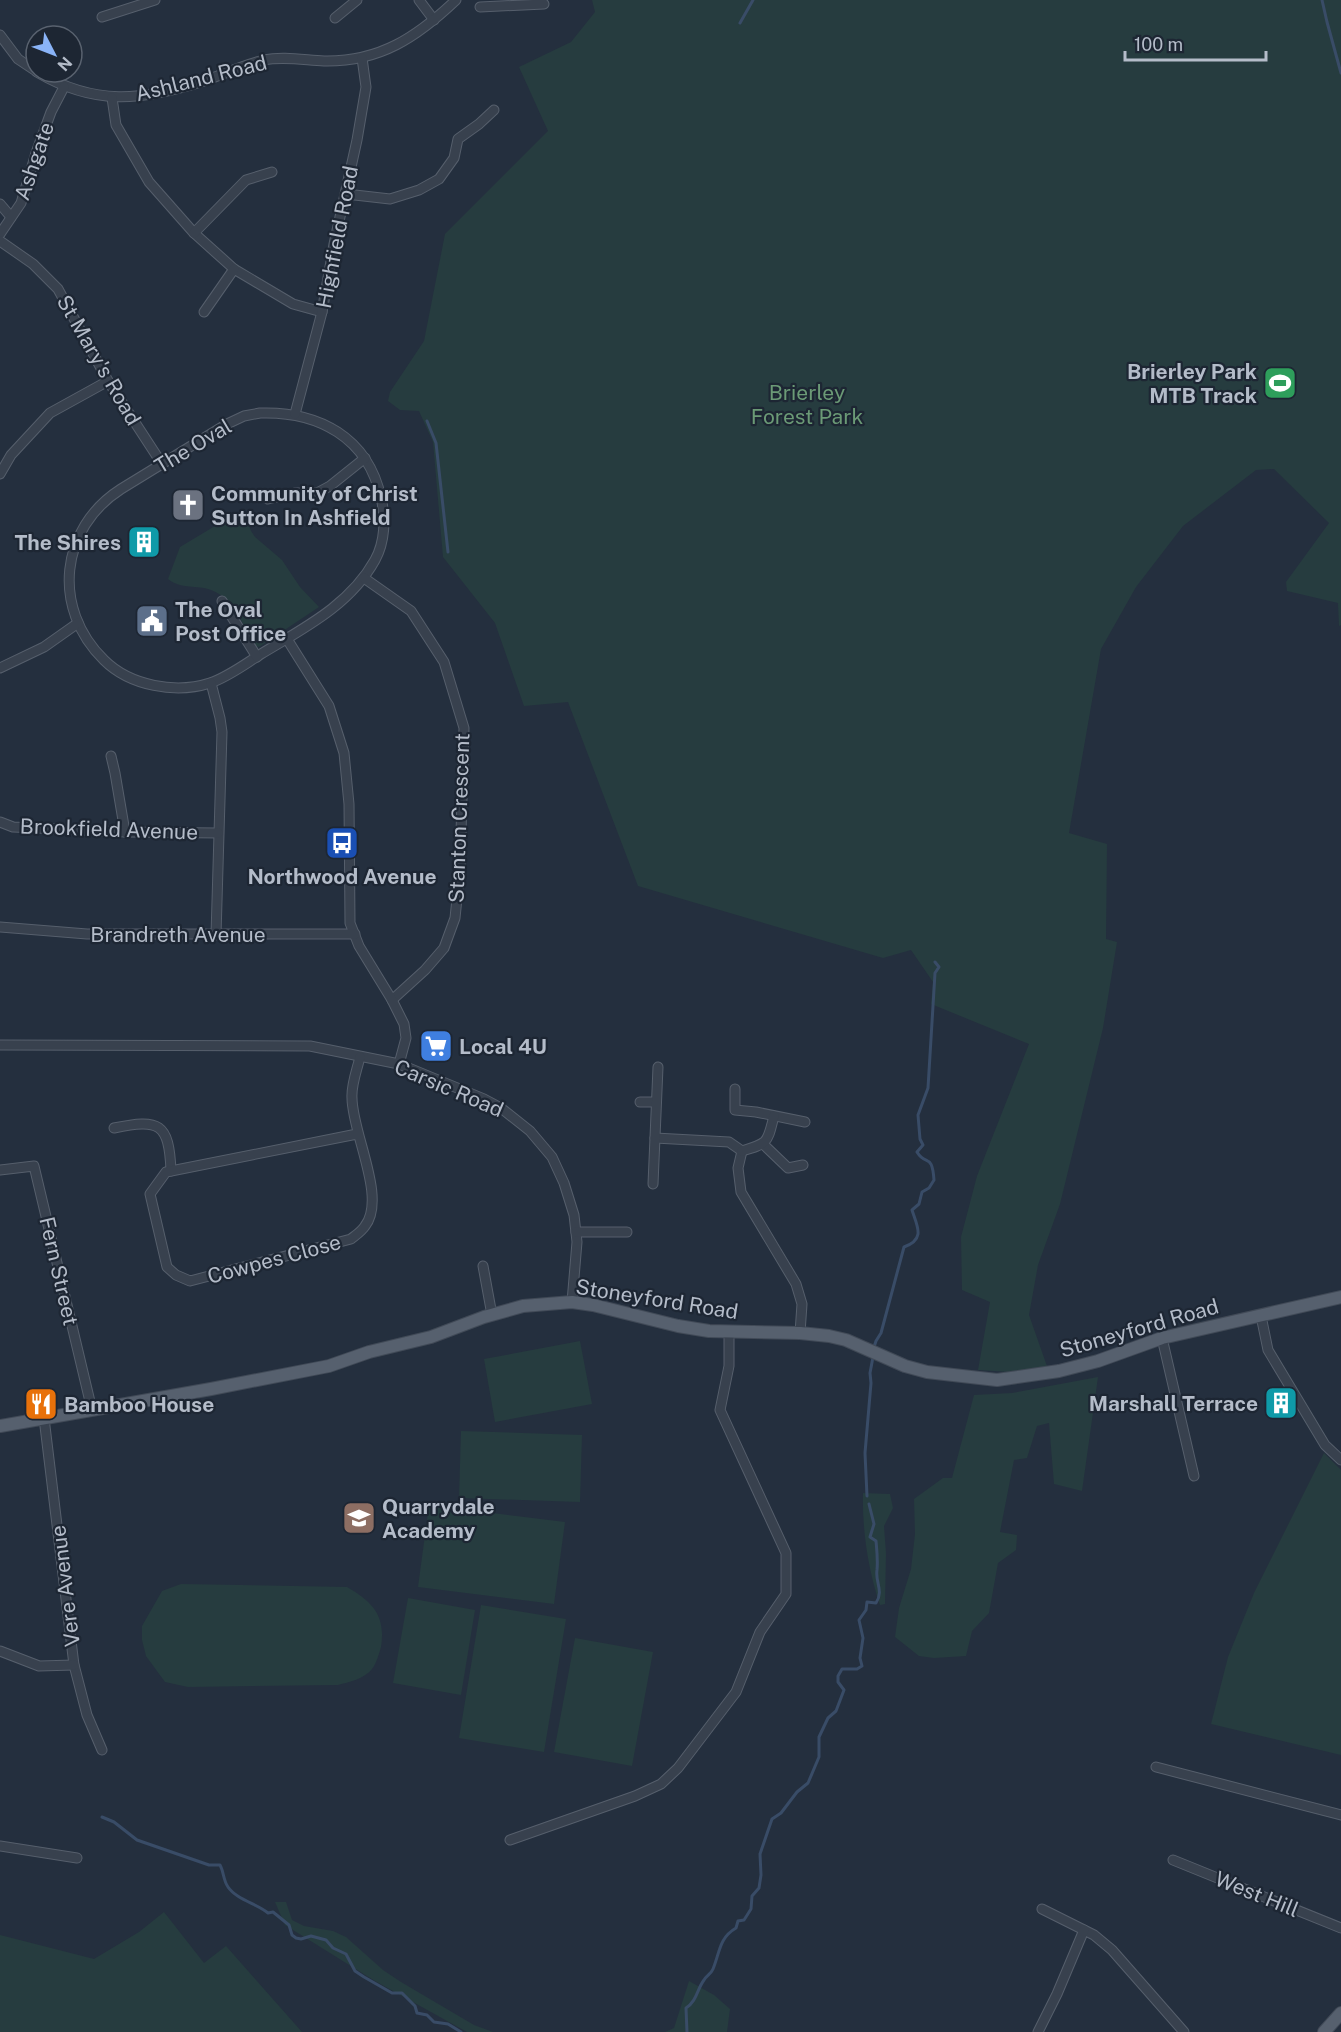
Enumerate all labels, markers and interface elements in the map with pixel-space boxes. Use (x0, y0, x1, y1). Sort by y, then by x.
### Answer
north arrow (24, 24, 84, 84)
scale bar (1125, 24, 1266, 62)
text: 100 m (1134, 34, 1183, 55)
street label: Ashland Road (133, 50, 269, 106)
text: N (54, 53, 76, 75)
street label: Ashgate (9, 119, 59, 203)
street label: Highfield Road (311, 164, 363, 310)
street label: St Mary's Road (52, 291, 146, 429)
place label: Brierley Park MTB Track (1127, 359, 1257, 408)
sports icon: Brierley Park MTB Track (1262, 365, 1298, 401)
park label: Brierley Forest Park (751, 380, 863, 429)
street label: The Oval (150, 413, 236, 479)
place label: Community of Christ Sutton In Ashfield (211, 481, 418, 530)
church icon: Community of Christ Sutton In Ashfield (170, 487, 206, 523)
building icon: The Shires (126, 524, 162, 560)
place label: The Shires (14, 530, 121, 555)
place label: The Oval Post Office (175, 597, 286, 646)
public building icon: The Oval Post Office (134, 603, 170, 639)
street label: Stanton Crescent (444, 733, 474, 903)
street label: Brookfield Avenue (19, 813, 199, 845)
bus stop icon: Northwood Avenue (324, 825, 360, 861)
place label: Northwood Avenue (247, 864, 437, 889)
street label: Brandreth Avenue (90, 922, 266, 947)
supermarket icon: Local 4U (418, 1028, 454, 1064)
place label: Local 4U (459, 1034, 547, 1059)
street label: Carsic Road (391, 1054, 507, 1122)
street label: Fern Street (34, 1214, 84, 1328)
street label: Cowpes Close (205, 1229, 343, 1289)
street label: Stoneyford Road (574, 1274, 740, 1324)
street label: Stoneyford Road (1057, 1293, 1221, 1363)
building icon: Marshall Terrace (1263, 1385, 1299, 1421)
restaurant icon: Bamboo House (23, 1386, 59, 1422)
place label: Marshall Terrace (1089, 1391, 1258, 1416)
place label: Bamboo House (64, 1392, 214, 1417)
place label: Quarrydale Academy (382, 1494, 495, 1543)
school or university icon: Quarrydale Academy (341, 1500, 377, 1536)
street label: Vere Avenue (45, 1524, 85, 1648)
street label: West Hill (1211, 1866, 1303, 1922)

